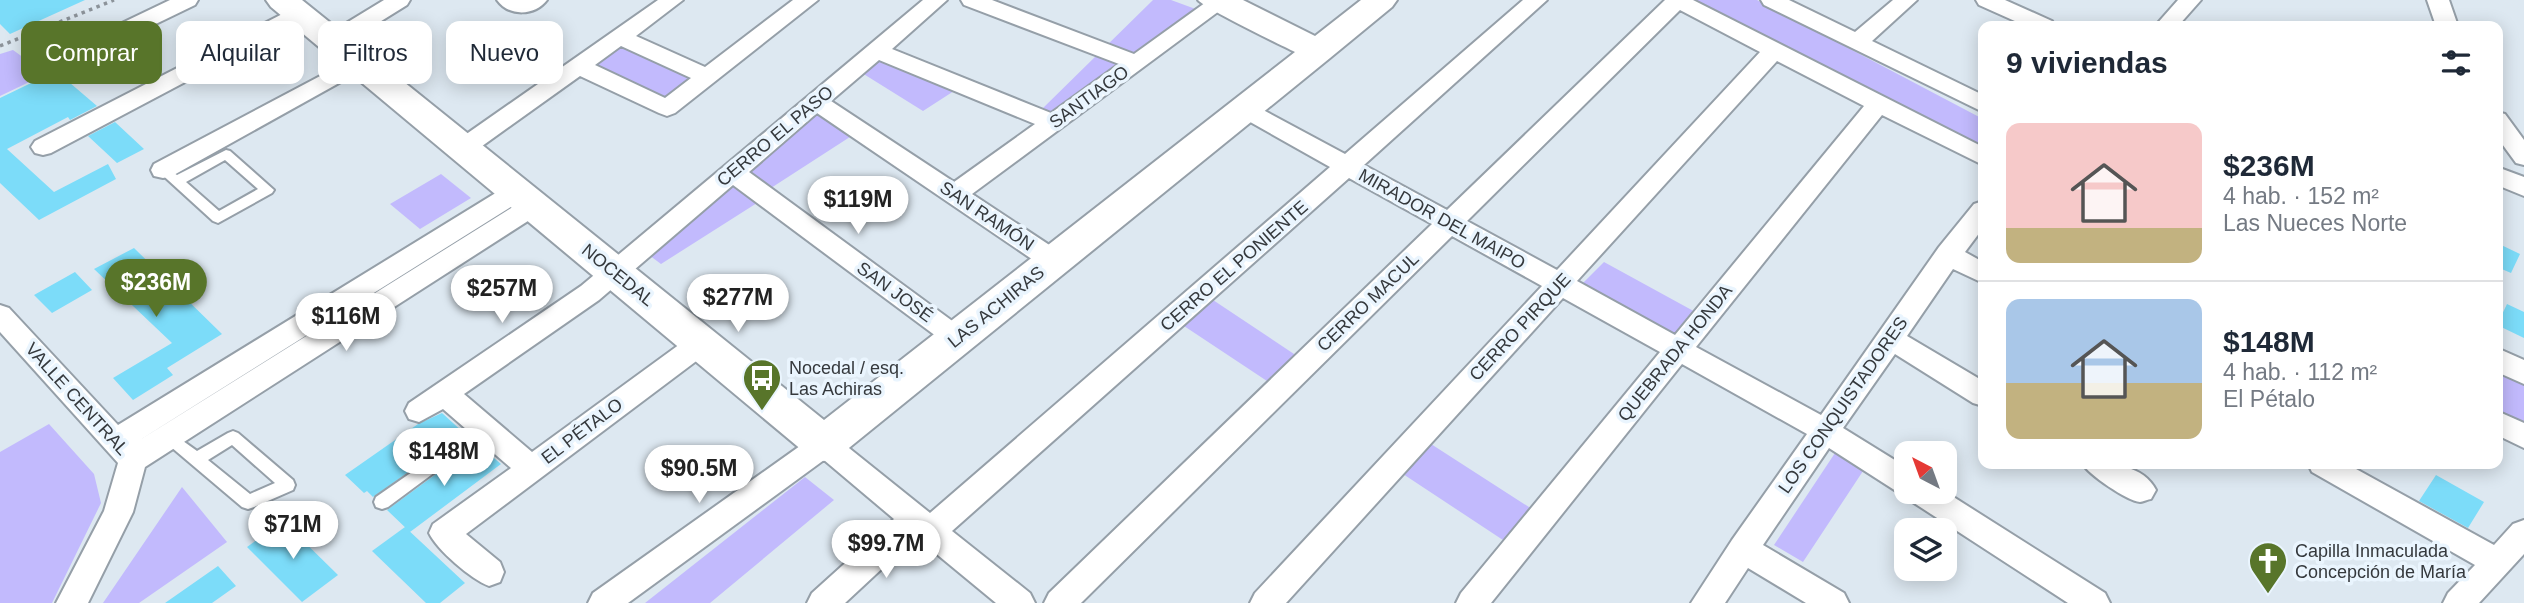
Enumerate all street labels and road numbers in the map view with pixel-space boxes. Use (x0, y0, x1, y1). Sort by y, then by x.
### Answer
street label: SANTIAGO (1045, 62, 1133, 132)
street label: CERRO EL PASO (713, 82, 837, 190)
street label: MIRADOR DEL MAIPO (1355, 165, 1529, 273)
street label: SAN RAMÓN (936, 176, 1038, 255)
street label: CERRO EL PONIENTE (1156, 197, 1312, 335)
street label: NOCEDAL (578, 240, 658, 310)
street label: CERRO MACUL (1313, 249, 1423, 355)
street label: SAN JOSÉ (853, 258, 937, 326)
street label: LAS ACHIRAS (944, 262, 1048, 352)
street label: CERRO PIRQUE (1465, 269, 1575, 385)
street label: QUEBRADA HONDA (1614, 281, 1736, 425)
street label: LOS CONQUISTADORES (1774, 313, 1912, 497)
street label: VALLE CENTRAL (21, 339, 133, 459)
street label: EL PÉTALO (538, 394, 626, 468)

